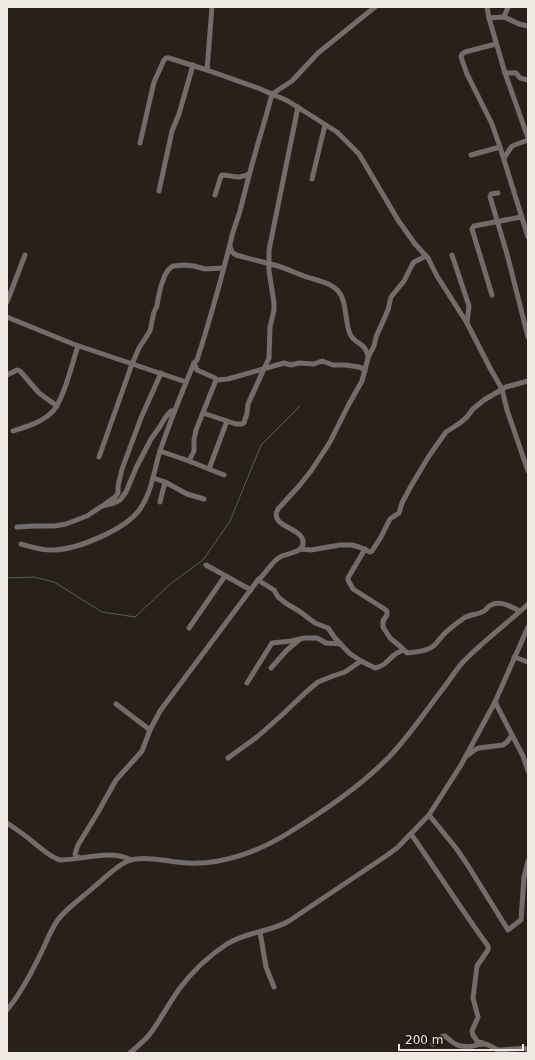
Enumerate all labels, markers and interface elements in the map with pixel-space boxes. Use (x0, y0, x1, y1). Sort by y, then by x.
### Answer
scale bar (399, 1026, 523, 1052)
text: 200 m (405, 1033, 443, 1047)

